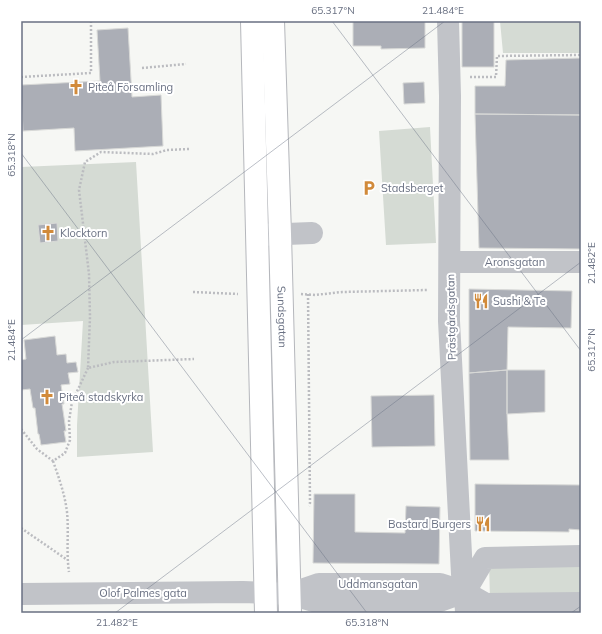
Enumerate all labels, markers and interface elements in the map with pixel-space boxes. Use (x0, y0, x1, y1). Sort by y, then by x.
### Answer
text: 65.317°N (311, 4, 355, 17)
text: 21.484°E (422, 4, 464, 17)
church icon: Piteå Församling (67, 78, 85, 96)
place label: Piteå Församling (88, 80, 173, 94)
text: 65.318°N (5, 133, 18, 177)
parking icon: Stadsberget (360, 179, 378, 197)
place label: Stadsberget (381, 181, 443, 195)
church icon: Klocktorn (39, 224, 57, 242)
place label: Klocktorn (60, 226, 107, 240)
text: 21.482°E (585, 242, 598, 284)
street label: Aronsgatan (485, 255, 545, 269)
street label: Prästgårdsgatan (443, 274, 459, 360)
street label: Sundsgatan (274, 286, 290, 348)
restaurant icon: Sushi & Te (472, 292, 490, 310)
place label: Sushi & Te (493, 294, 546, 308)
text: 21.484°E (5, 319, 18, 361)
text: 65.317°N (585, 328, 598, 372)
church icon: Piteå stadskyrka (38, 388, 56, 406)
place label: Piteå stadskyrka (59, 390, 143, 404)
restaurant icon: Bastard Burgers (474, 515, 492, 533)
place label: Bastard Burgers (388, 517, 471, 531)
street label: Uddmansgatan (338, 577, 418, 591)
street label: Olof Palmes gata (99, 586, 187, 600)
text: 21.482°E (96, 616, 138, 629)
text: 65.318°N (345, 616, 389, 629)

